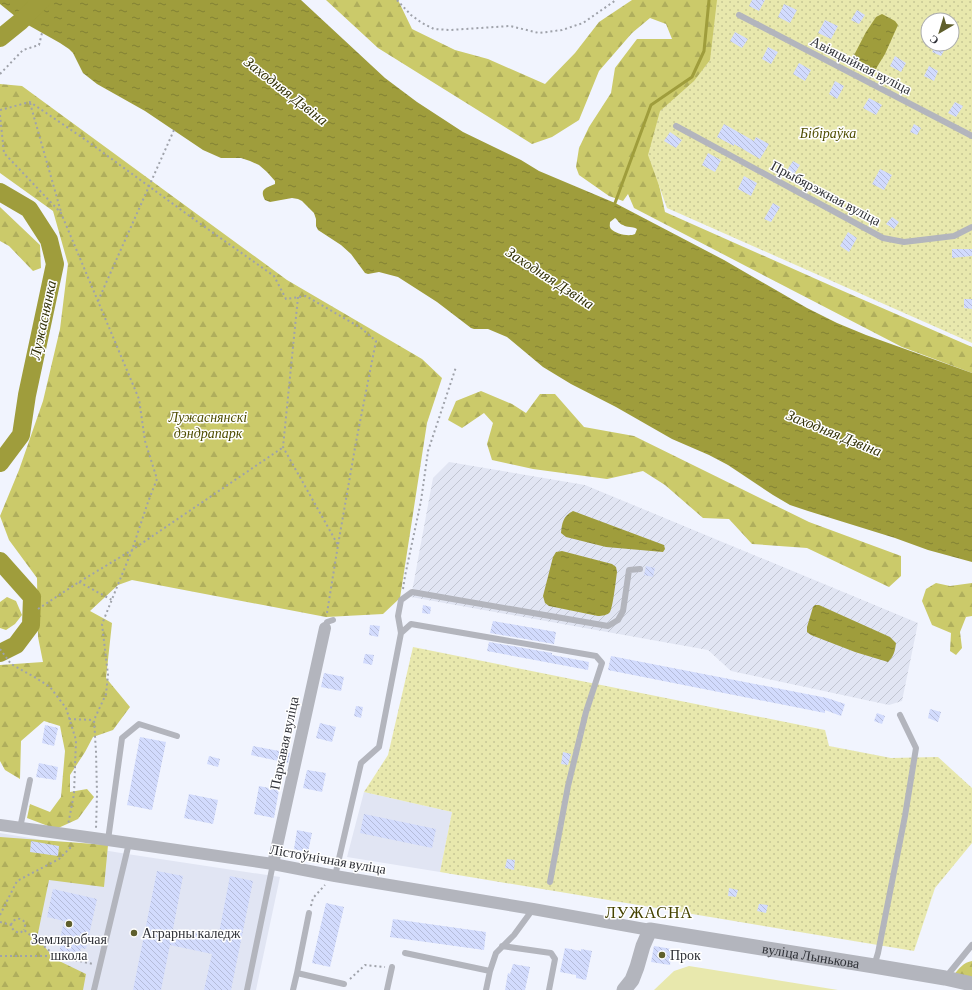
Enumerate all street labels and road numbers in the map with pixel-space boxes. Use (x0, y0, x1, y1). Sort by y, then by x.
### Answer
street label: Авіяцыйная вуліца (808, 33, 915, 98)
street label: Прыбярэжная вуліца (768, 157, 884, 229)
street label: Паркавая вуліца (266, 694, 302, 791)
street label: Лістоўнічная вуліца (269, 841, 388, 877)
street label: вуліца Лынькова (761, 940, 861, 972)

